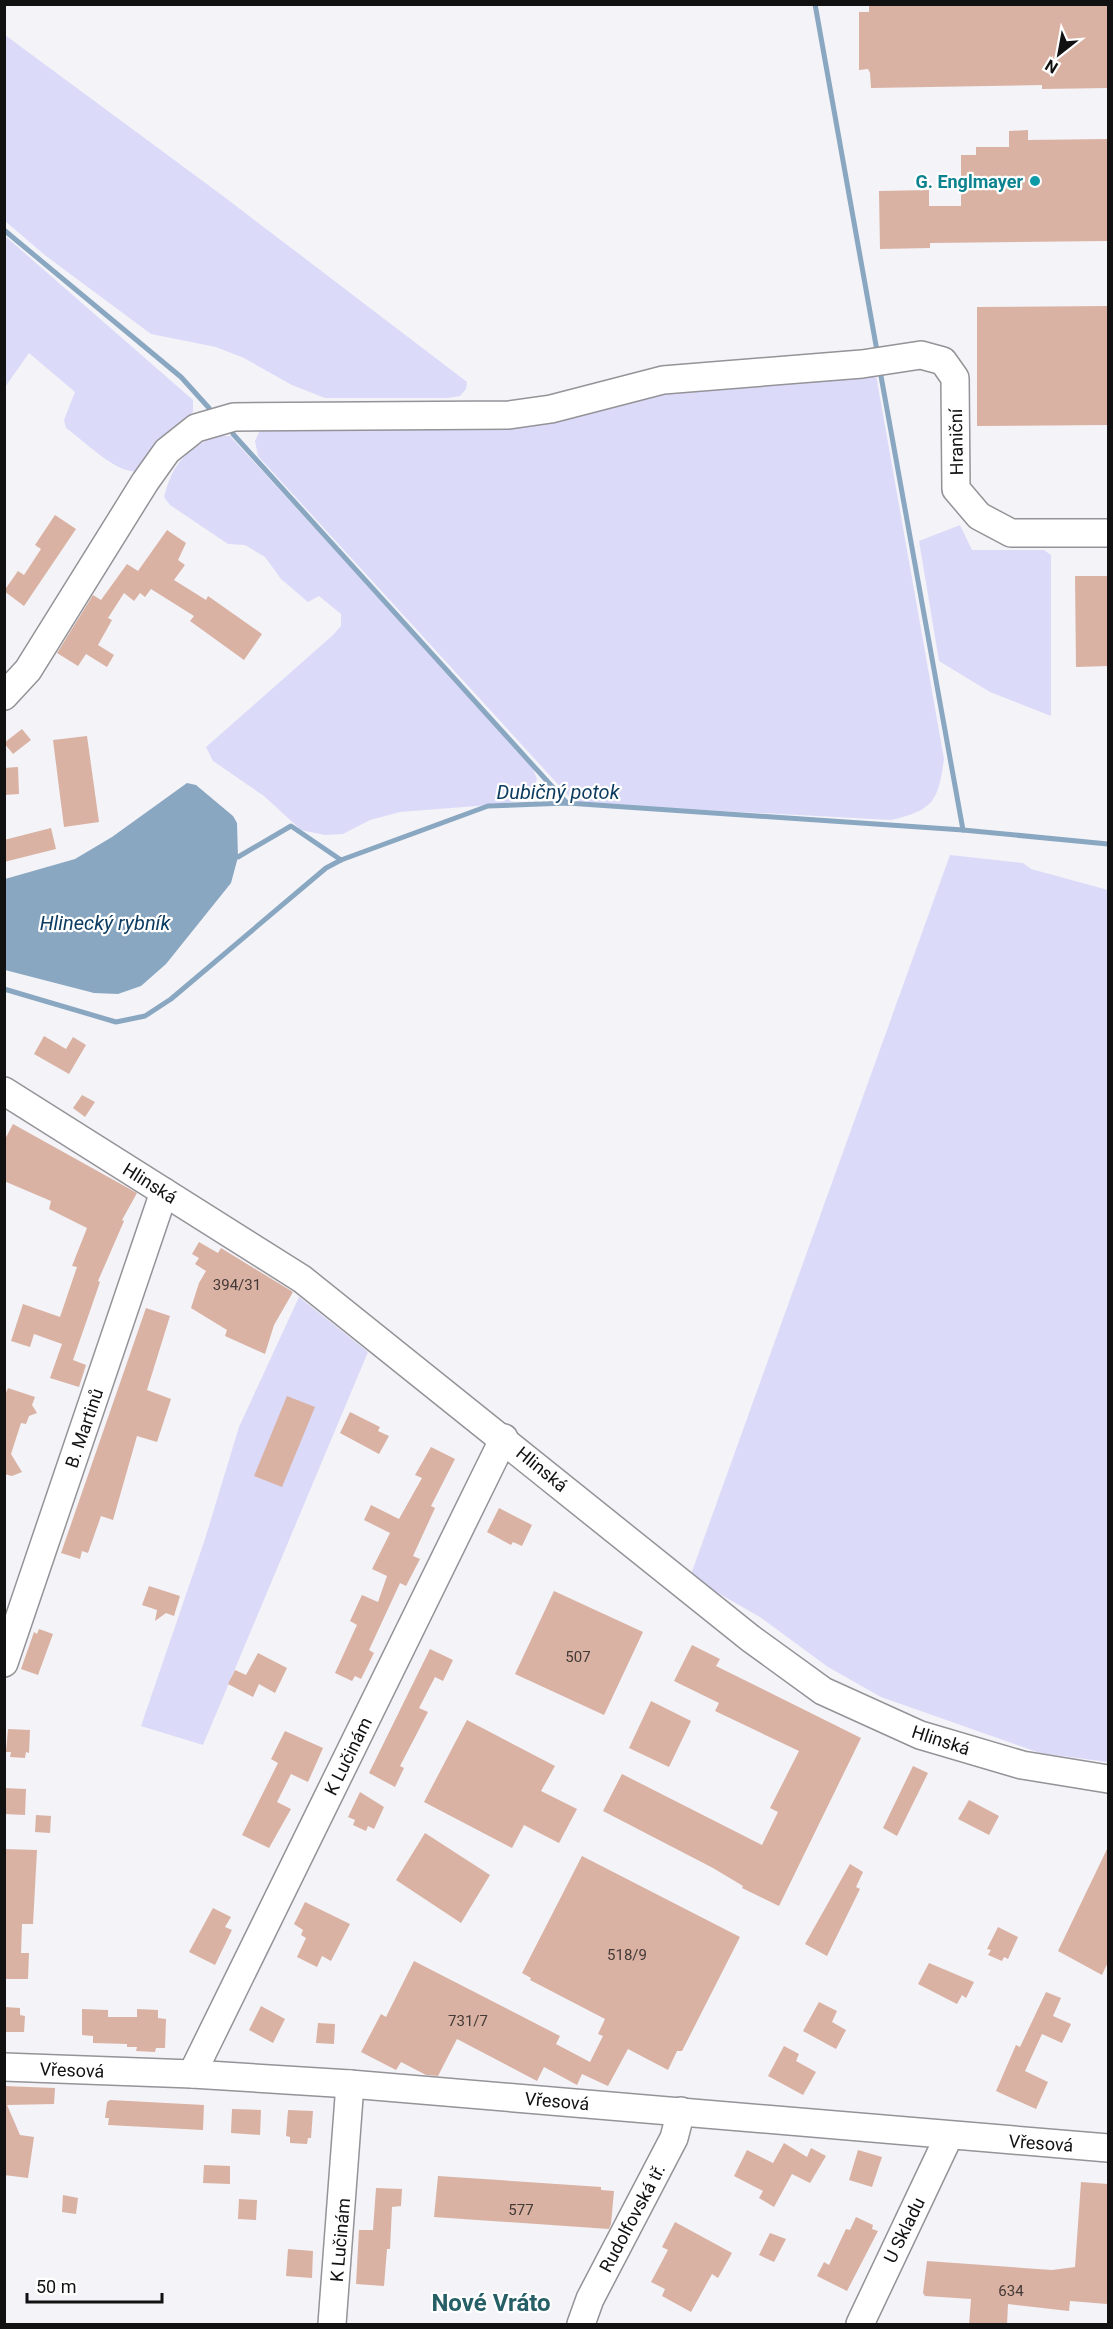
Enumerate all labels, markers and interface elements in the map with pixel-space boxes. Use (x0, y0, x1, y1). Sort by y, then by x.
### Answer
north arrow (1029, 24, 1089, 84)
text: N (1042, 55, 1061, 77)
place label: G. Englmayer (915, 171, 1023, 192)
marker: G. Englmayer (1028, 174, 1042, 188)
street label: Hraniční (945, 408, 967, 475)
water label: Dubičný potok (496, 780, 621, 804)
water label: Hlinecký rybník (40, 911, 171, 935)
street label: Hlinská (119, 1158, 181, 1208)
house number: 394/31 (213, 1276, 261, 1294)
street label: B. Martinů (61, 1386, 107, 1470)
street label: Hlinská (512, 1442, 572, 1496)
house number: 507 (565, 1648, 591, 1666)
street label: K Lučinám (320, 1714, 376, 1798)
street label: Hlinská (909, 1721, 973, 1759)
house number: 518/9 (607, 1946, 647, 1964)
house number: 731/7 (448, 2012, 488, 2030)
street label: Vřesová (39, 2058, 105, 2082)
street label: Vřesová (524, 2088, 590, 2114)
street label: Vřesová (1008, 2130, 1074, 2156)
street label: Rudolfovská tř. (595, 2160, 669, 2276)
street label: U Skladu (879, 2194, 929, 2266)
street label: K Lučinám (326, 2197, 354, 2283)
house number: 577 (508, 2201, 534, 2219)
scale bar (27, 2266, 162, 2304)
text: 50 m (36, 2276, 76, 2297)
house number: 634 (998, 2282, 1024, 2300)
district label: Nové Vráto (431, 2289, 551, 2317)

